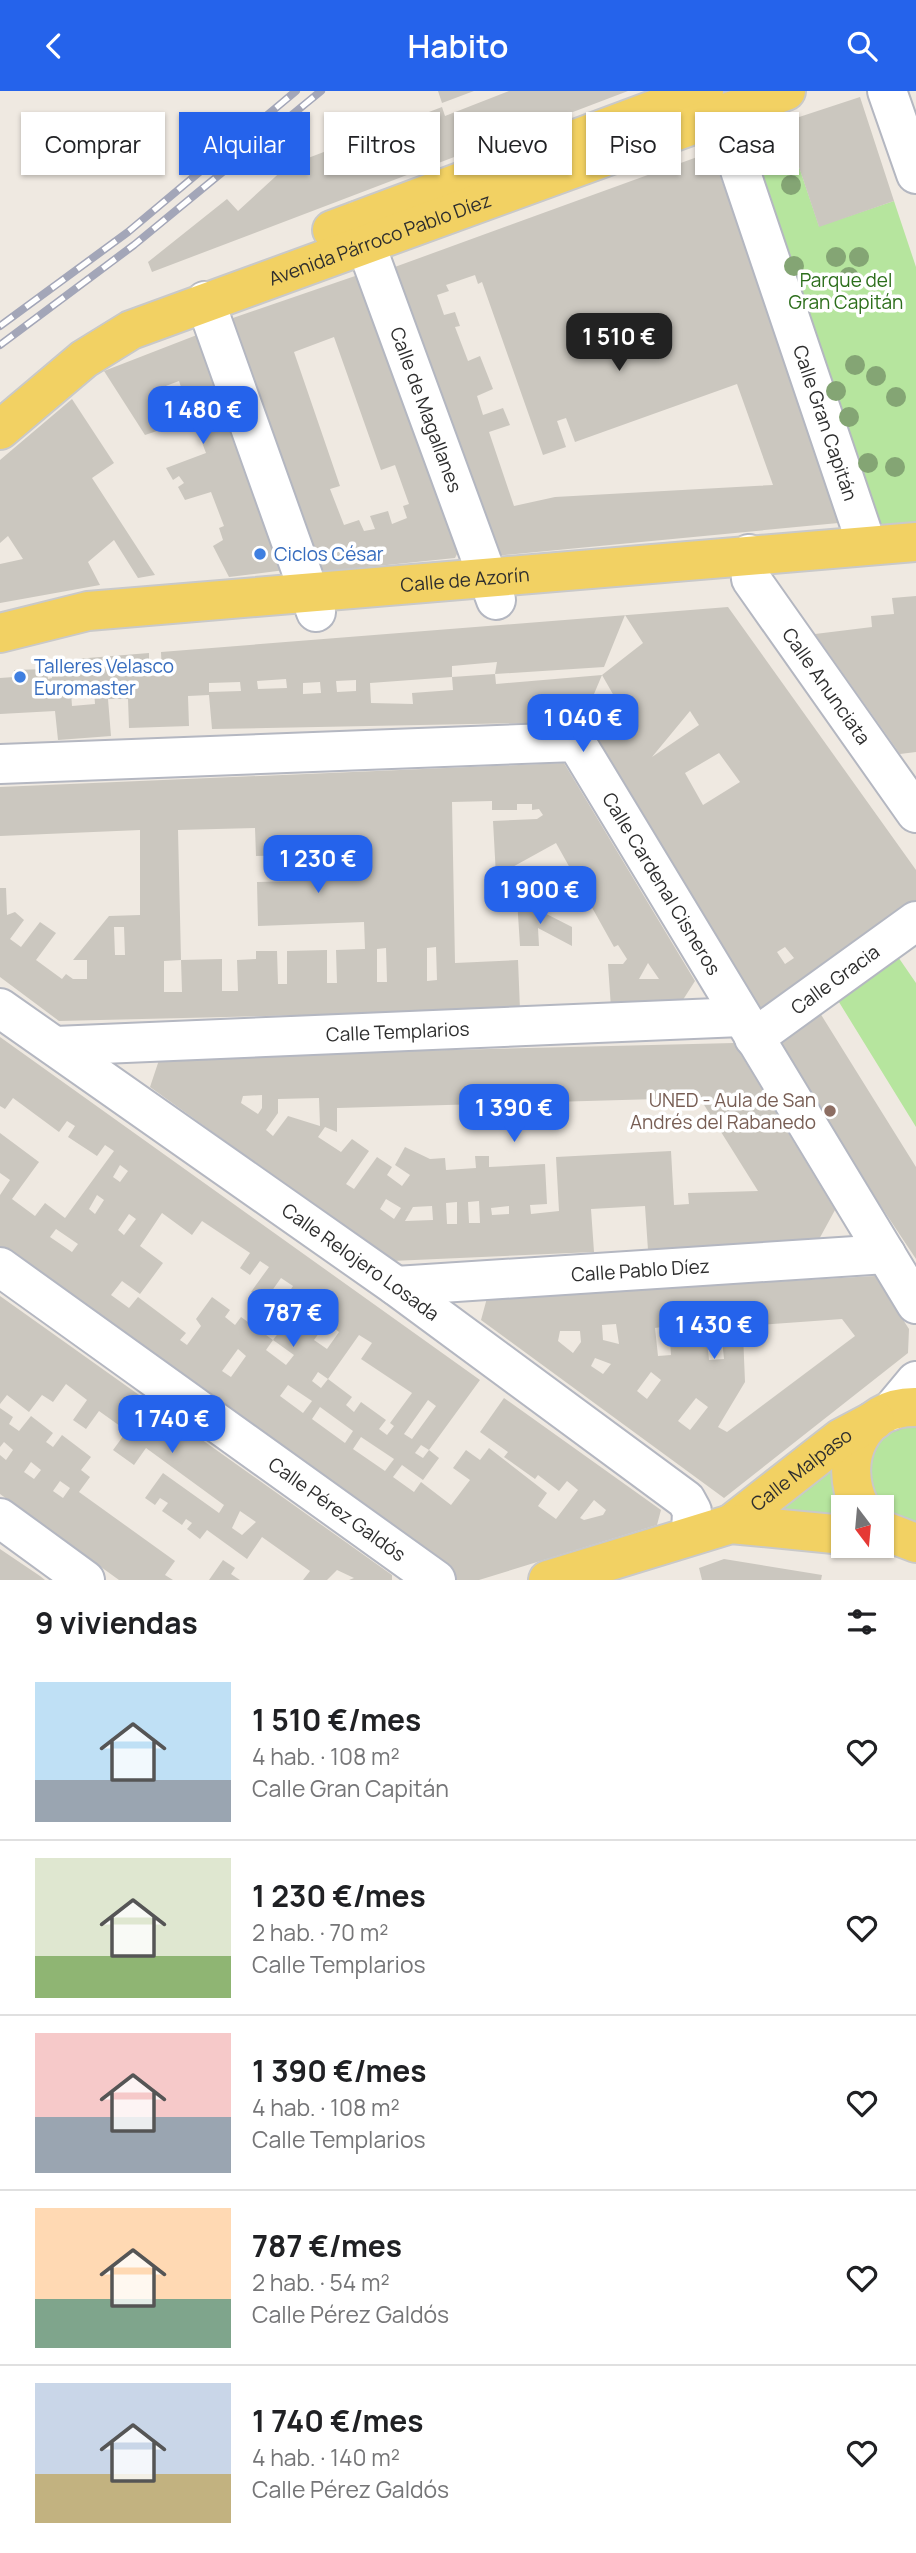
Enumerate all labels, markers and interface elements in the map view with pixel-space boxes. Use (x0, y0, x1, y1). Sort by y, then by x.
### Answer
text: Habito (407, 24, 509, 68)
icon: back (35, 27, 73, 65)
icon: search (843, 27, 881, 65)
chip: Comprar (21, 112, 165, 175)
chip: Alquilar (179, 112, 310, 175)
chip: Filtros (324, 112, 440, 175)
chip: Nuevo (454, 112, 572, 175)
chip: Piso (586, 112, 681, 175)
chip: Casa (695, 112, 799, 175)
street label: Avenida Párroco Pablo Díez (265, 187, 495, 292)
park label: Parque del Gran Capitán (789, 267, 903, 315)
pin: 1 510 € (554, 313, 684, 373)
text: 1 510 € (582, 320, 656, 352)
street label: Calle de Magallanes (384, 323, 468, 496)
street label: Calle Gran Capitán (787, 342, 864, 504)
pin: 1 480 € (138, 387, 268, 446)
text: 1 480 € (164, 393, 242, 425)
place label: Ciclos César (274, 541, 384, 567)
marker: Ciclos César (252, 546, 268, 562)
street label: Calle de Azorín (399, 561, 531, 598)
street label: Calle Anunciata (776, 622, 877, 750)
place label: Talleres Velasco Euromaster (34, 653, 174, 701)
marker: Talleres Velasco Euromaster (12, 669, 28, 685)
pin: 1 040 € (518, 695, 648, 754)
text: 1 040 € (543, 701, 623, 733)
street label: Calle Cardenal Cisneros (596, 787, 727, 980)
pin: 1 230 € (253, 835, 383, 895)
text: 1 230 € (279, 842, 357, 874)
pin: 1 900 € (475, 867, 605, 926)
text: 1 900 € (500, 873, 580, 905)
street label: Calle Gracia (785, 939, 885, 1020)
street label: Calle Templarios (325, 1015, 470, 1048)
pin: 1 390 € (449, 1084, 579, 1144)
place label: UNED - Aula de San Andrés del Rabanedo (630, 1087, 816, 1135)
text: 1 390 € (475, 1091, 553, 1123)
marker: UNED - Aula de San Andrés del Rabanedo (822, 1103, 838, 1119)
street label: Calle Relojero Losada (277, 1197, 445, 1327)
street label: Calle Pablo Díez (570, 1253, 711, 1288)
pin: 787 € (244, 1289, 342, 1349)
text: 787 € (264, 1296, 322, 1328)
pin: 1 430 € (649, 1301, 779, 1361)
text: 1 430 € (675, 1308, 753, 1340)
pin: 1 740 € (107, 1395, 237, 1455)
text: 1 740 € (134, 1402, 210, 1434)
street label: Calle Malpaso (745, 1422, 856, 1517)
street label: Calle Pérez Galdós (263, 1451, 411, 1567)
north arrow (831, 1495, 894, 1557)
map controls (831, 1495, 894, 1558)
text: 9 viviendas (35, 1602, 198, 1643)
icon: filters (843, 1603, 881, 1641)
text: 1 510 €/mes (252, 1699, 421, 1740)
icon: home (91, 1710, 175, 1794)
icon: heart (843, 1733, 881, 1771)
text: 4 hab. · 108 m² (252, 1740, 400, 1772)
text: Calle Gran Capitán (252, 1772, 449, 1804)
text: 1 230 €/mes (252, 1875, 426, 1916)
icon: home (91, 1886, 175, 1970)
icon: heart (843, 1909, 881, 1947)
text: 2 hab. · 70 m² (252, 1916, 388, 1948)
text: Calle Templarios (252, 1948, 426, 1980)
text: 1 390 €/mes (252, 2050, 427, 2091)
icon: home (91, 2061, 175, 2145)
icon: heart (843, 2084, 881, 2122)
text: 4 hab. · 108 m² (252, 2091, 400, 2123)
text: Calle Templarios (252, 2123, 426, 2155)
text: 787 €/mes (252, 2225, 402, 2266)
icon: home (91, 2236, 175, 2320)
icon: heart (843, 2259, 881, 2297)
text: 2 hab. · 54 m² (252, 2266, 390, 2298)
text: Calle Pérez Galdós (252, 2298, 449, 2330)
text: 1 740 €/mes (252, 2400, 424, 2441)
icon: home (91, 2411, 175, 2495)
icon: heart (843, 2434, 881, 2472)
text: 4 hab. · 140 m² (252, 2441, 400, 2473)
text: Calle Pérez Galdós (252, 2473, 449, 2505)

